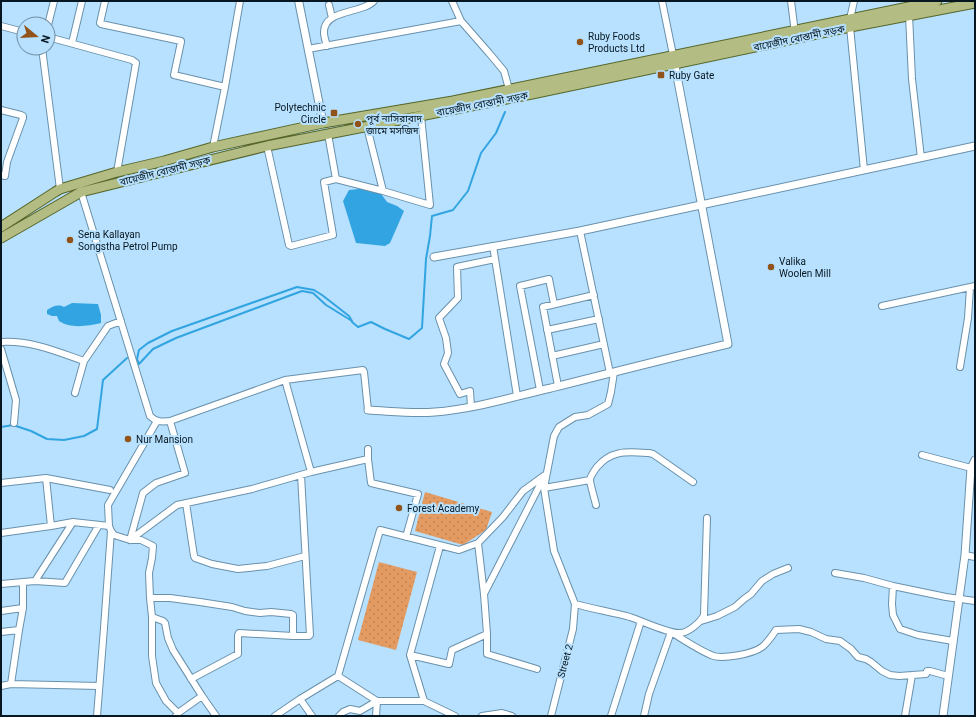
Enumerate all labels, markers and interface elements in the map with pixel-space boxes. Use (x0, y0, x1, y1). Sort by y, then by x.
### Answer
north arrow (16, 16, 56, 56)
street label: বায়েজীদ বোস্তামী সড়ক (751, 23, 847, 53)
place label: Ruby Foods Products Ltd (588, 31, 645, 54)
text: N (38, 33, 52, 45)
marker: Ruby Foods Products Ltd (575, 37, 585, 47)
marker: Ruby Gate (656, 70, 666, 80)
place label: Ruby Gate (669, 70, 714, 81)
street label: বায়েজীদ বোস্তামী সড়ক (434, 90, 530, 118)
place label: Polytechnic Circle (274, 102, 326, 125)
marker: Polytechnic Circle (329, 108, 339, 118)
place label: পূর্ব নাসিরাবাদ জামে মসজিদ (365, 113, 422, 136)
marker: পূর্ব নাসিরাবাদ জামে মসজিদ (353, 119, 363, 129)
street label: বায়েজীদ বোস্তামী সড়ক (117, 154, 212, 188)
place label: Sena Kallayan Songstha Petrol Pump (78, 229, 178, 252)
marker: Sena Kallayan Songstha Petrol Pump (65, 235, 75, 245)
place label: Valika Woolen Mill (779, 256, 831, 279)
marker: Valika Woolen Mill (766, 262, 776, 272)
marker: Nur Mansion (123, 434, 133, 444)
place label: Nur Mansion (136, 434, 193, 445)
marker: Forest Academy (394, 503, 404, 513)
place label: Forest Academy (407, 503, 480, 514)
street label: Street 2 (555, 643, 575, 679)

